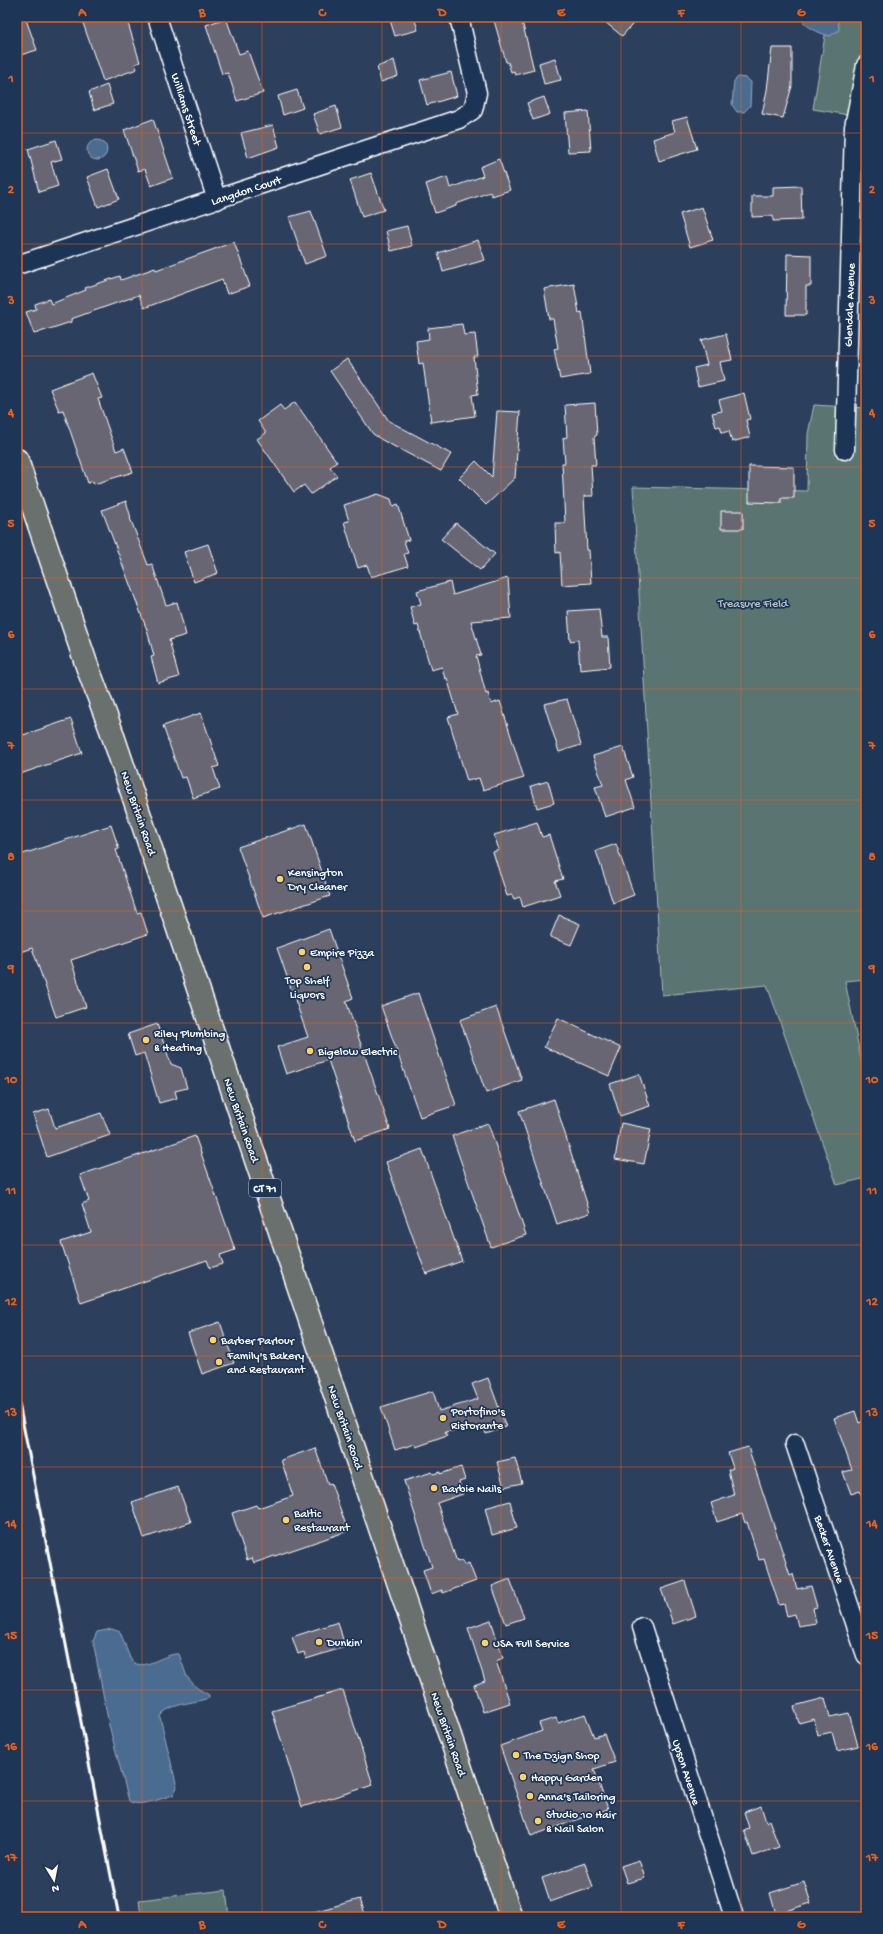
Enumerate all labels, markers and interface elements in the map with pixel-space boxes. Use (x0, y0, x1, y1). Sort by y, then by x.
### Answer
text: A (77, 6, 87, 21)
text: B (198, 6, 207, 21)
text: C (317, 6, 327, 21)
text: D (437, 6, 447, 21)
text: E (557, 6, 566, 21)
text: F (677, 6, 686, 21)
text: G (797, 6, 806, 21)
text: 1 (7, 72, 14, 87)
street label: Williams Street (167, 72, 204, 149)
text: 1 (868, 72, 875, 87)
street label: Langdon Court (210, 174, 284, 210)
text: 2 (8, 183, 15, 198)
text: 2 (869, 183, 876, 198)
street label: Glendale Avenue (843, 262, 859, 347)
text: 3 (7, 294, 15, 309)
text: 3 (868, 294, 876, 309)
text: 4 (7, 406, 15, 421)
text: 4 (868, 406, 876, 421)
text: 5 (8, 517, 15, 532)
text: 5 (869, 517, 876, 532)
park label: Treasure Field (717, 598, 789, 612)
text: 6 (8, 628, 15, 643)
text: 6 (869, 628, 876, 643)
text: 7 (7, 739, 16, 754)
text: 7 (868, 739, 877, 754)
street label: New Britain Road (116, 770, 158, 858)
text: 8 (7, 850, 15, 865)
text: 8 (868, 850, 876, 865)
place label: Kensington Dry Cleaner (287, 867, 349, 895)
marker: Kensington Dry Cleaner (275, 874, 285, 884)
marker: Empire Pizza (297, 947, 307, 957)
place label: Empire Pizza (310, 947, 375, 961)
text: 9 (7, 962, 15, 977)
marker: Top Shelf Liquors (302, 962, 312, 972)
text: 9 (868, 962, 876, 977)
place label: Top Shelf Liquors (284, 975, 330, 1003)
place label: Riley Plumbing & Heating (154, 1028, 226, 1056)
marker: Riley Plumbing & Heating (141, 1035, 151, 1045)
marker: Bigelow Electric (305, 1046, 315, 1056)
place label: Bigelow Electric (317, 1046, 398, 1060)
text: 10 (4, 1073, 18, 1088)
text: 10 (865, 1073, 879, 1088)
street label: New Britain Road (219, 1077, 261, 1165)
road number: CT 71 (249, 1179, 281, 1197)
text: 11 (5, 1184, 16, 1199)
text: 11 (866, 1184, 877, 1199)
text: 12 (4, 1295, 17, 1310)
text: 12 (865, 1295, 878, 1310)
marker: Barber Parlour (208, 1335, 218, 1345)
place label: Barber Parlour (220, 1335, 296, 1349)
place label: Family's Bakery and Restaurant (226, 1350, 306, 1378)
marker: Family's Bakery and Restaurant (214, 1357, 224, 1367)
street label: New Britain Road (323, 1384, 365, 1472)
text: 13 (4, 1406, 17, 1421)
place label: Portofino's Ristorante (450, 1406, 505, 1434)
text: 13 (865, 1406, 878, 1421)
marker: Portofino's Ristorante (438, 1413, 448, 1423)
marker: Barbie Nails (429, 1483, 439, 1493)
place label: Barbie Nails (441, 1483, 502, 1497)
place label: Baltic Restaurant (293, 1508, 351, 1536)
street label: Becker Avenue (810, 1513, 847, 1586)
marker: Baltic Restaurant (281, 1515, 291, 1525)
text: 14 (4, 1517, 18, 1532)
text: 14 (865, 1517, 879, 1532)
text: 15 (4, 1629, 17, 1644)
text: 15 (865, 1629, 878, 1644)
marker: Dunkin' (314, 1637, 324, 1647)
place label: Dunkin' (326, 1637, 363, 1651)
marker: USA Full Service (480, 1638, 490, 1648)
place label: USA Full Service (493, 1638, 570, 1652)
street label: New Britain Road (426, 1691, 468, 1779)
street label: Upson Avenue (668, 1738, 703, 1808)
text: 16 (4, 1740, 17, 1755)
text: 16 (865, 1740, 878, 1755)
marker: The Dzign Shop (511, 1750, 521, 1760)
place label: The Dzign Shop (523, 1750, 599, 1764)
marker: Happy Garden (518, 1772, 528, 1782)
place label: Happy Garden (531, 1772, 603, 1786)
marker: Anna's Tailoring (525, 1791, 535, 1801)
place label: Anna's Tailoring (538, 1791, 616, 1805)
place label: Studio 10 Hair & Nail Salon (546, 1809, 617, 1837)
marker: Studio 10 Hair & Nail Salon (533, 1816, 543, 1826)
text: 17 (4, 1851, 18, 1866)
text: 17 (865, 1851, 879, 1866)
north arrow (34, 1860, 74, 1900)
text: N (51, 1881, 60, 1894)
text: A (77, 1918, 87, 1933)
text: B (198, 1918, 207, 1933)
text: C (317, 1918, 327, 1933)
text: D (437, 1918, 447, 1933)
text: E (557, 1918, 566, 1933)
text: F (677, 1918, 686, 1933)
text: G (797, 1918, 806, 1933)

